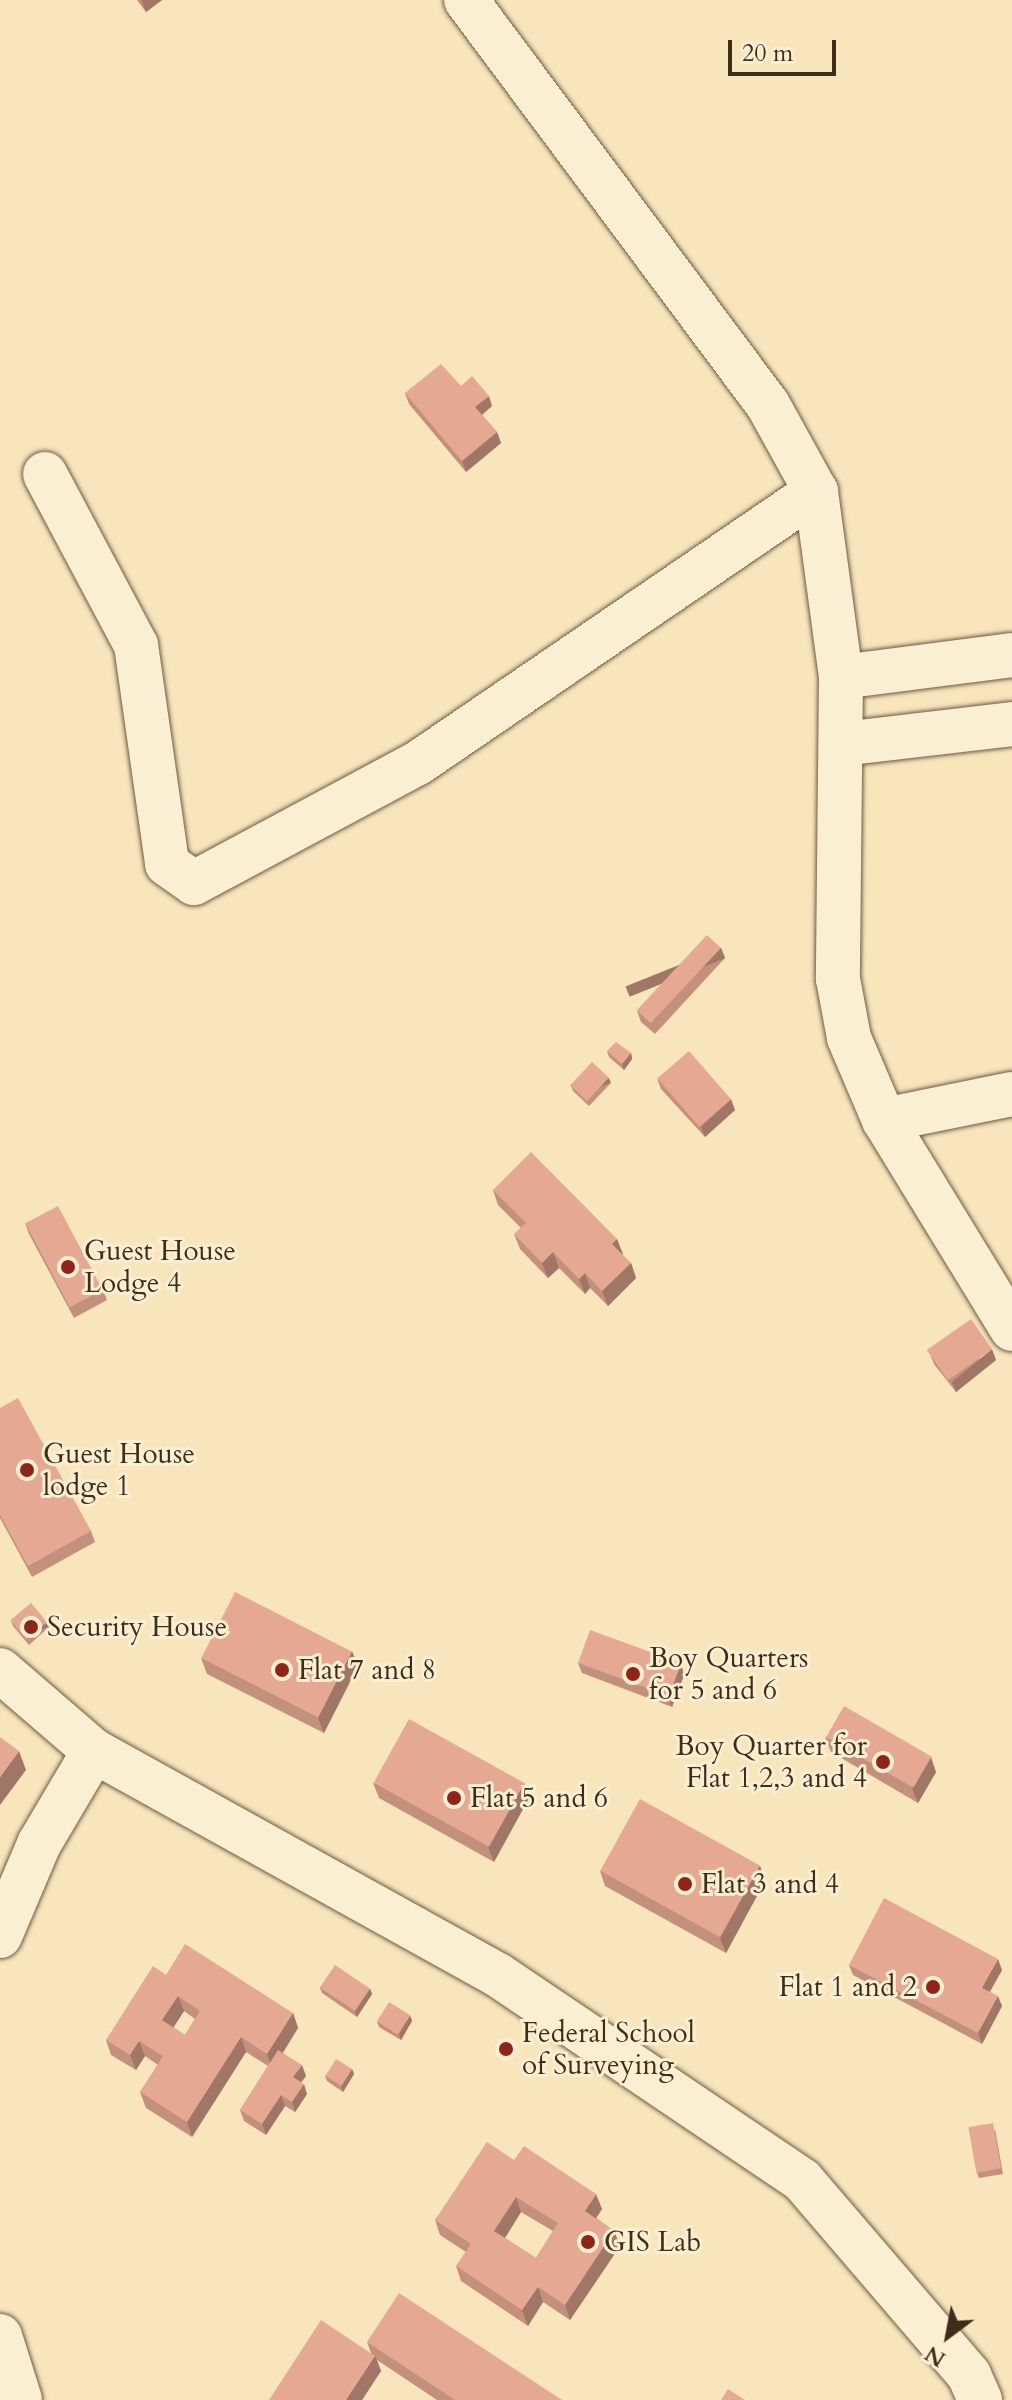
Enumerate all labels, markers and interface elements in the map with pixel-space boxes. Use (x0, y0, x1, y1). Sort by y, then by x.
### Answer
scale bar (732, 24, 840, 74)
text: 20 m (742, 37, 793, 70)
place label: Guest House Lodge 4 (84, 1234, 236, 1300)
marker: Guest House Lodge 4 (59, 1258, 77, 1276)
place label: Guest House lodge 1 (43, 1437, 195, 1503)
marker: Guest House lodge 1 (18, 1461, 36, 1479)
place label: Security House (47, 1610, 227, 1644)
marker: Security House (22, 1618, 40, 1636)
place label: Boy Quarters for 5 and 6 (649, 1641, 808, 1707)
place label: Flat 7 and 8 (298, 1653, 436, 1687)
marker: Flat 7 and 8 (273, 1661, 291, 1679)
marker: Boy Quarters for 5 and 6 (624, 1665, 642, 1683)
place label: Boy Quarter for Flat 1,2,3 and 4 (676, 1729, 867, 1795)
marker: Boy Quarter for Flat 1,2,3 and 4 (874, 1753, 892, 1771)
place label: Flat 5 and 6 (470, 1781, 608, 1815)
marker: Flat 5 and 6 (445, 1789, 463, 1807)
place label: Flat 3 and 4 (701, 1867, 839, 1901)
marker: Flat 3 and 4 (676, 1875, 694, 1893)
place label: Flat 1 and 2 (779, 1970, 917, 2004)
marker: Flat 1 and 2 (924, 1978, 942, 1996)
place label: Federal School of Surveying (522, 2016, 695, 2082)
marker: Federal School of Surveying (497, 2040, 515, 2058)
place label: GIS Lab (604, 2225, 701, 2259)
marker: GIS Lab (579, 2233, 597, 2251)
north arrow (908, 2296, 988, 2376)
text: N (919, 2339, 951, 2374)

